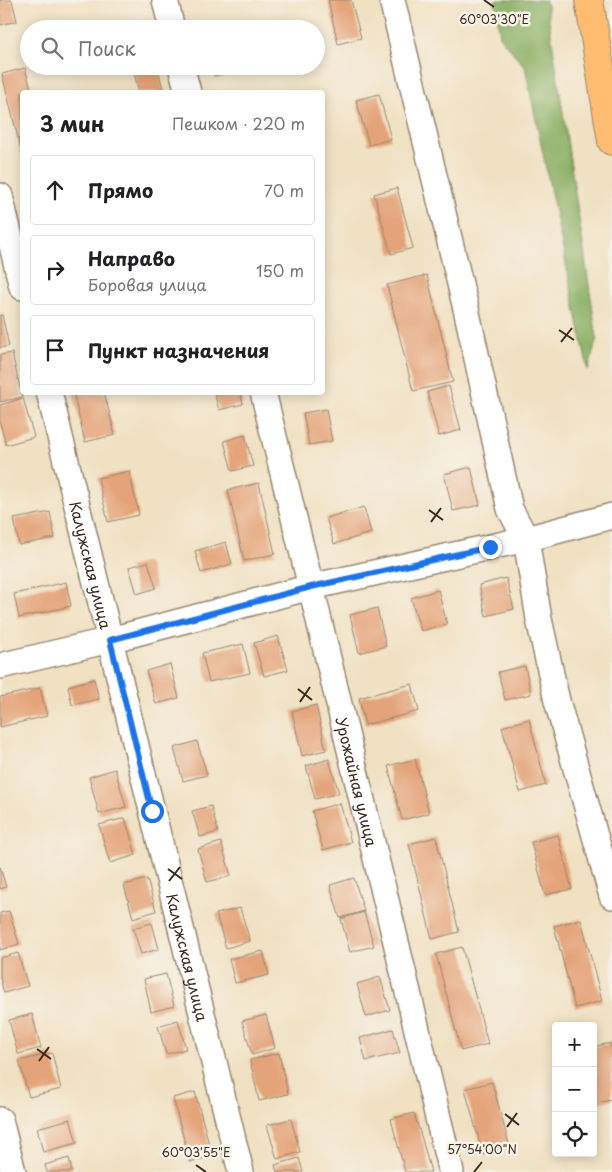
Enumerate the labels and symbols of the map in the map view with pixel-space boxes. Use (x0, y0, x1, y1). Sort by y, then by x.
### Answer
text: 60°03'30"E (459, 10, 529, 28)
street label: Калужская улица (65, 498, 119, 632)
route end (479, 536, 502, 559)
street label: Урожайная улица (331, 715, 384, 849)
route start (141, 800, 164, 823)
street label: Калужская улица (161, 891, 215, 1024)
text: 57°54'00"N (447, 1140, 517, 1158)
text: 60°03'55"E (162, 1143, 230, 1161)

